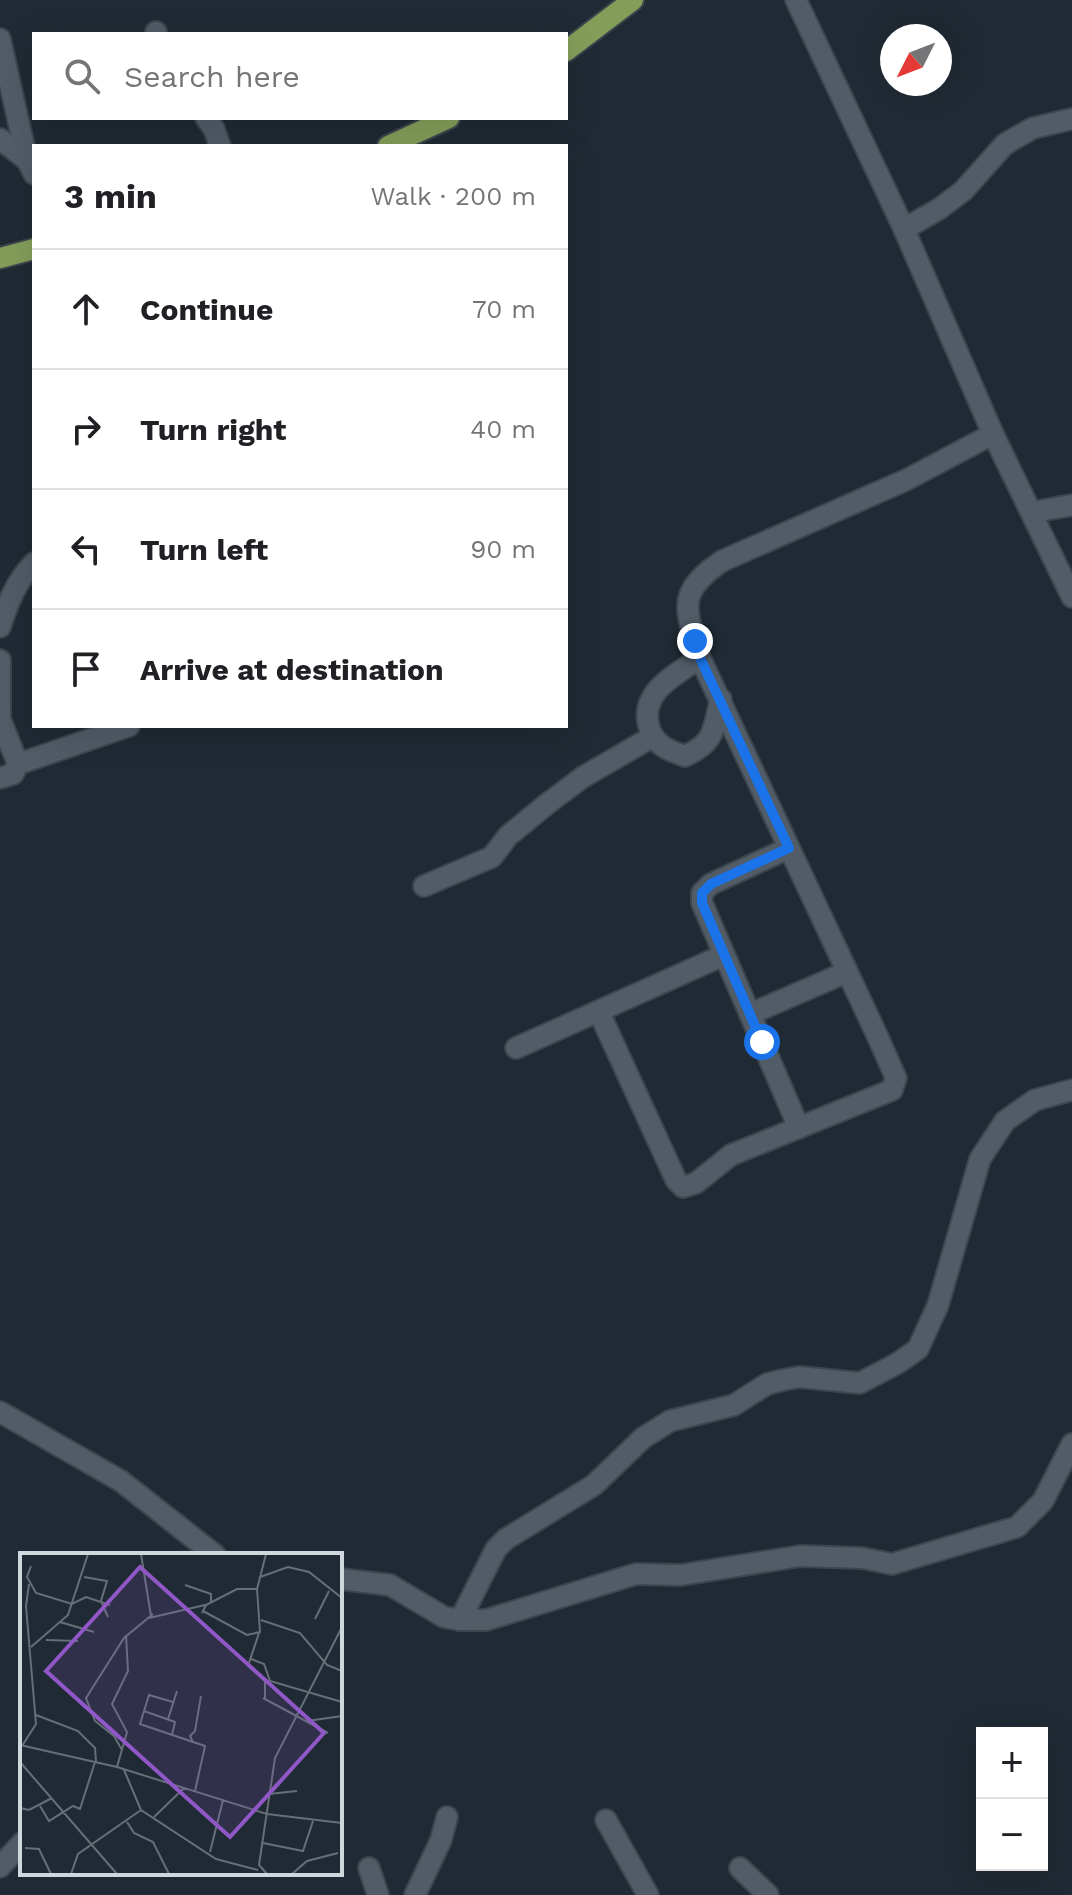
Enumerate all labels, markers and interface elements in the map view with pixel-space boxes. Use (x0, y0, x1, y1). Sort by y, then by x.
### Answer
north arrow (880, 24, 952, 96)
search box (32, 32, 568, 120)
icon: search (60, 54, 104, 98)
text: Search here (124, 59, 300, 94)
text: 3 min (64, 176, 157, 216)
text: Walk · 200 m (370, 181, 536, 211)
icon: ahead (64, 287, 108, 331)
text: Continue (140, 292, 273, 327)
text: 70 m (472, 294, 536, 324)
icon: right (64, 407, 108, 451)
text: Turn right (140, 412, 286, 447)
text: 40 m (470, 414, 536, 444)
icon: left (64, 527, 108, 571)
text: Turn left (140, 532, 268, 567)
text: 90 m (470, 534, 536, 564)
route end (677, 623, 713, 659)
icon: arrive (64, 647, 108, 691)
text: Arrive at destination (140, 652, 444, 687)
route start (744, 1024, 780, 1060)
inset map (20, 1553, 342, 1875)
map controls (976, 1727, 1048, 1871)
button: + (976, 1727, 1048, 1799)
button: − (976, 1799, 1048, 1871)

